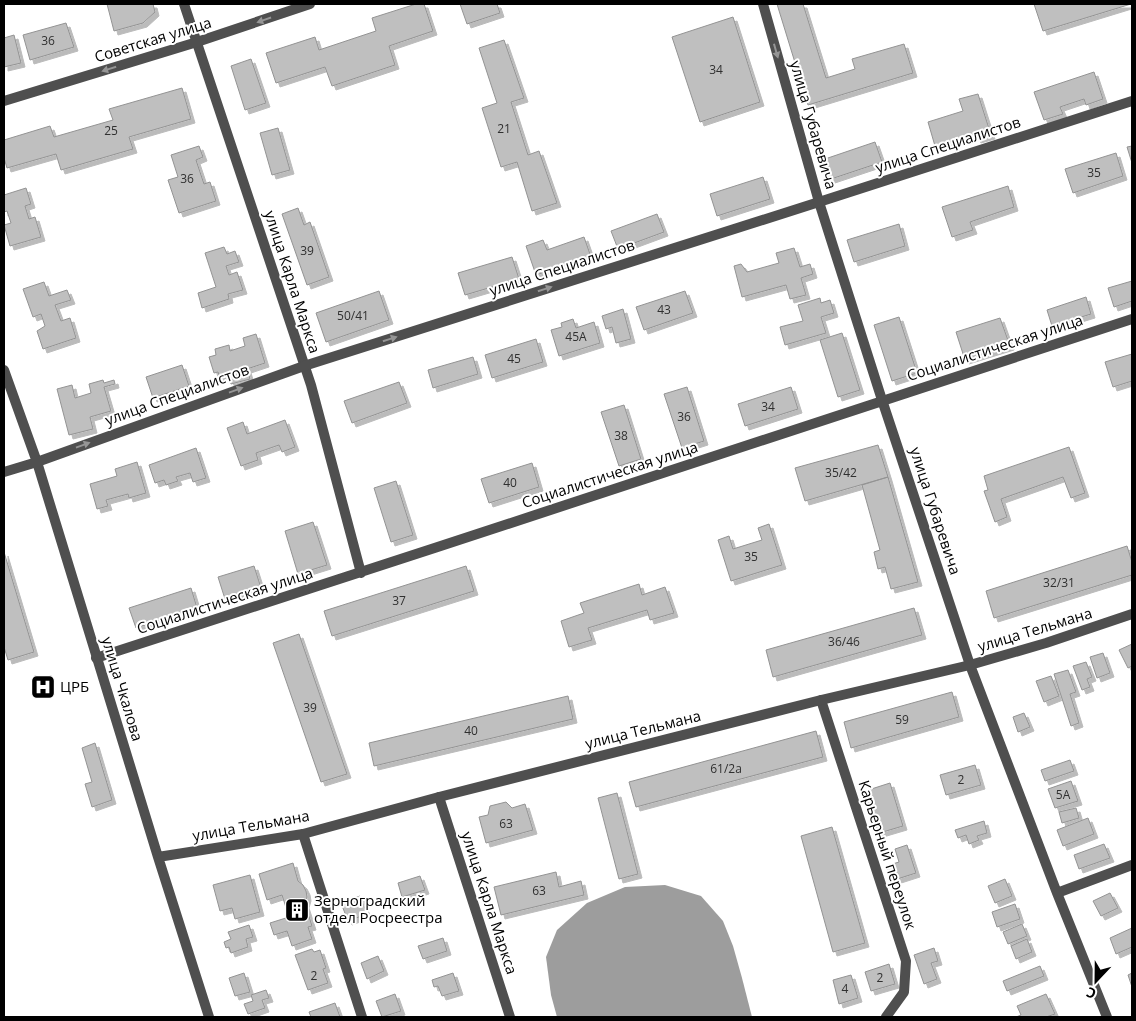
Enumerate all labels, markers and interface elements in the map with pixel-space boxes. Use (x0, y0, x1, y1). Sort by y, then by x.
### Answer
street label: Советская улица (92, 12, 214, 66)
one-way arrow (256, 16, 271, 24)
house number: 36 (41, 32, 55, 49)
one-way arrow (773, 43, 781, 58)
street label: улица Губаревича (786, 58, 842, 191)
house number: 34 (709, 61, 723, 78)
one-way arrow (102, 65, 117, 73)
street label: улица Специалистов (872, 111, 1023, 177)
house number: 21 (497, 120, 511, 137)
house number: 25 (104, 122, 118, 139)
house number: 35 (1087, 164, 1101, 181)
house number: 36 (180, 170, 194, 187)
street label: улица Карла Маркса (260, 208, 325, 356)
street label: улица Специалистов (486, 234, 637, 300)
house number: 39 (300, 242, 314, 259)
one-way arrow (537, 285, 552, 293)
house number: 43 (657, 301, 671, 318)
house number: 50/41 (337, 307, 369, 324)
street label: Социалистическая улица (904, 309, 1085, 385)
house number: 45А (565, 328, 587, 345)
one-way arrow (382, 334, 397, 342)
house number: 45 (507, 350, 521, 367)
street label: улица Специалистов (102, 359, 251, 429)
one-way arrow (228, 386, 243, 393)
house number: 34 (761, 398, 775, 415)
house number: 36 (677, 408, 691, 425)
house number: 38 (614, 427, 628, 444)
street label: Социалистическая улица (519, 436, 700, 512)
one-way arrow (76, 441, 91, 449)
street label: улица Губаревича (906, 444, 966, 577)
house number: 35/42 (825, 464, 857, 481)
house number: 40 (503, 474, 517, 491)
house number: 35 (744, 548, 758, 565)
street label: Социалистическая улица (134, 562, 315, 638)
house number: 32/31 (1043, 574, 1075, 591)
house number: 37 (392, 592, 406, 609)
street label: улица Тельмана (975, 602, 1094, 656)
house number: 36/46 (828, 633, 860, 650)
street label: улица Чкалова (98, 634, 148, 743)
hospital icon: ЦРБ (30, 674, 56, 700)
place label: ЦРБ (60, 676, 89, 696)
house number: 39 (303, 699, 317, 716)
street label: улица Тельмана (583, 705, 703, 753)
house number: 59 (895, 711, 909, 728)
house number: 40 (464, 722, 478, 739)
house number: 61/2а (710, 760, 742, 777)
house number: 2 (958, 771, 965, 788)
street label: Карьерный переулок (854, 778, 922, 932)
house number: 5А (1056, 786, 1071, 803)
street label: улица Тельмана (191, 805, 311, 845)
house number: 63 (499, 815, 513, 832)
street label: улица Карла Маркса (457, 829, 522, 977)
house number: 63 (532, 882, 546, 899)
place label: Зерноградский отдел Росреестра (314, 890, 443, 927)
building icon: Зерноградский отдел Росреестра (284, 897, 310, 923)
north arrow (1071, 956, 1121, 1006)
house number: 2 (311, 967, 318, 984)
house number: 2 (877, 969, 884, 986)
house number: 4 (842, 980, 849, 997)
text: С (1083, 983, 1099, 1004)

